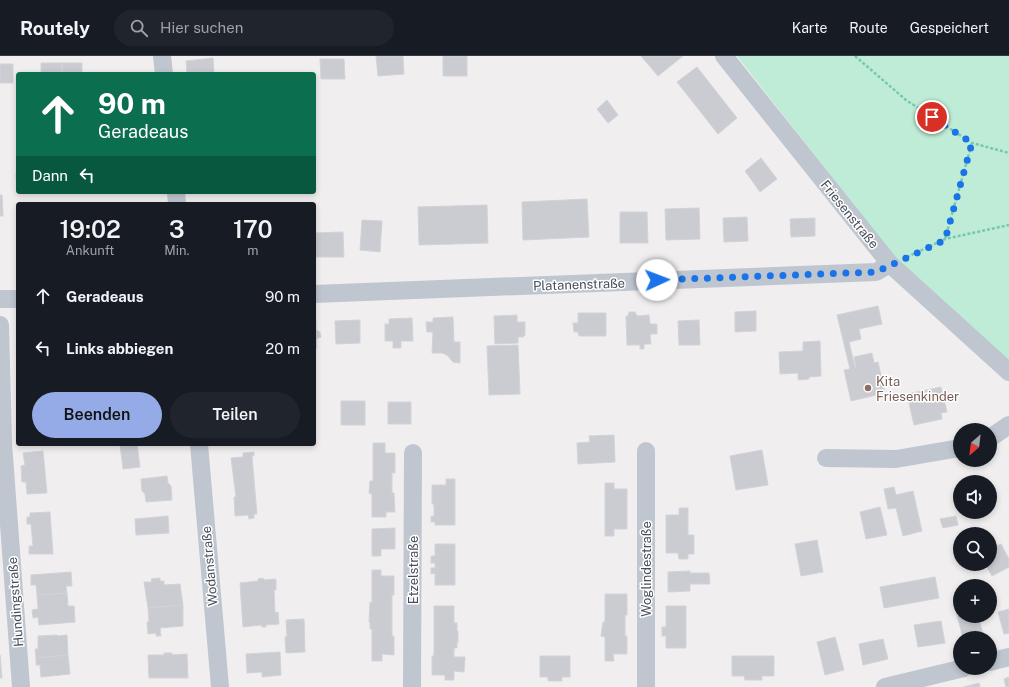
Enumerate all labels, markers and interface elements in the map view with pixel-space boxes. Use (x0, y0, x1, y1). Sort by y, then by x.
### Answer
search box (114, 10, 394, 46)
text: Routely (20, 17, 90, 39)
icon: search (128, 17, 150, 39)
text: Hier suchen (160, 19, 243, 36)
text: Karte (792, 20, 827, 36)
text: Route (849, 20, 888, 36)
text: Gespeichert (910, 20, 989, 36)
text: 90 m (98, 87, 166, 120)
icon: ahead (32, 88, 84, 140)
pin (915, 100, 949, 134)
icon: arrive (921, 106, 943, 128)
text: Geradeaus (98, 121, 188, 142)
icon: left (76, 164, 98, 186)
text: Dann (32, 167, 68, 184)
street label: Friesenstraße (818, 177, 882, 251)
text: 19:02 (59, 215, 121, 243)
text: 3 (169, 215, 185, 243)
text: 170 (233, 215, 273, 243)
text: Ankunft (66, 243, 114, 258)
text: Min. (164, 243, 190, 258)
text: m (247, 243, 258, 258)
position arrow (636, 259, 678, 301)
street label: Platanenstraße (533, 275, 625, 294)
icon: ahead (32, 285, 54, 307)
text: Geradeaus (66, 288, 144, 305)
text: 90 m (265, 288, 300, 305)
icon: left (32, 337, 54, 359)
text: Links abbiegen (66, 340, 173, 357)
text: 20 m (265, 340, 300, 357)
place label: Kita Friesenkinder (876, 374, 959, 404)
marker: Kita Friesenkinder (863, 383, 873, 393)
button: Beenden (32, 392, 162, 438)
button: Teilen (170, 392, 300, 438)
north arrow (953, 423, 997, 467)
map controls (953, 423, 997, 675)
button: sound (953, 475, 997, 519)
street label: Woglindestraße (639, 521, 654, 617)
street label: Wodanstraße (199, 525, 220, 607)
button: search (953, 527, 997, 571)
street label: Etzelstraße (406, 536, 421, 604)
street label: Hundingstraße (5, 556, 26, 647)
button: + (953, 579, 997, 623)
button: − (953, 631, 997, 675)

